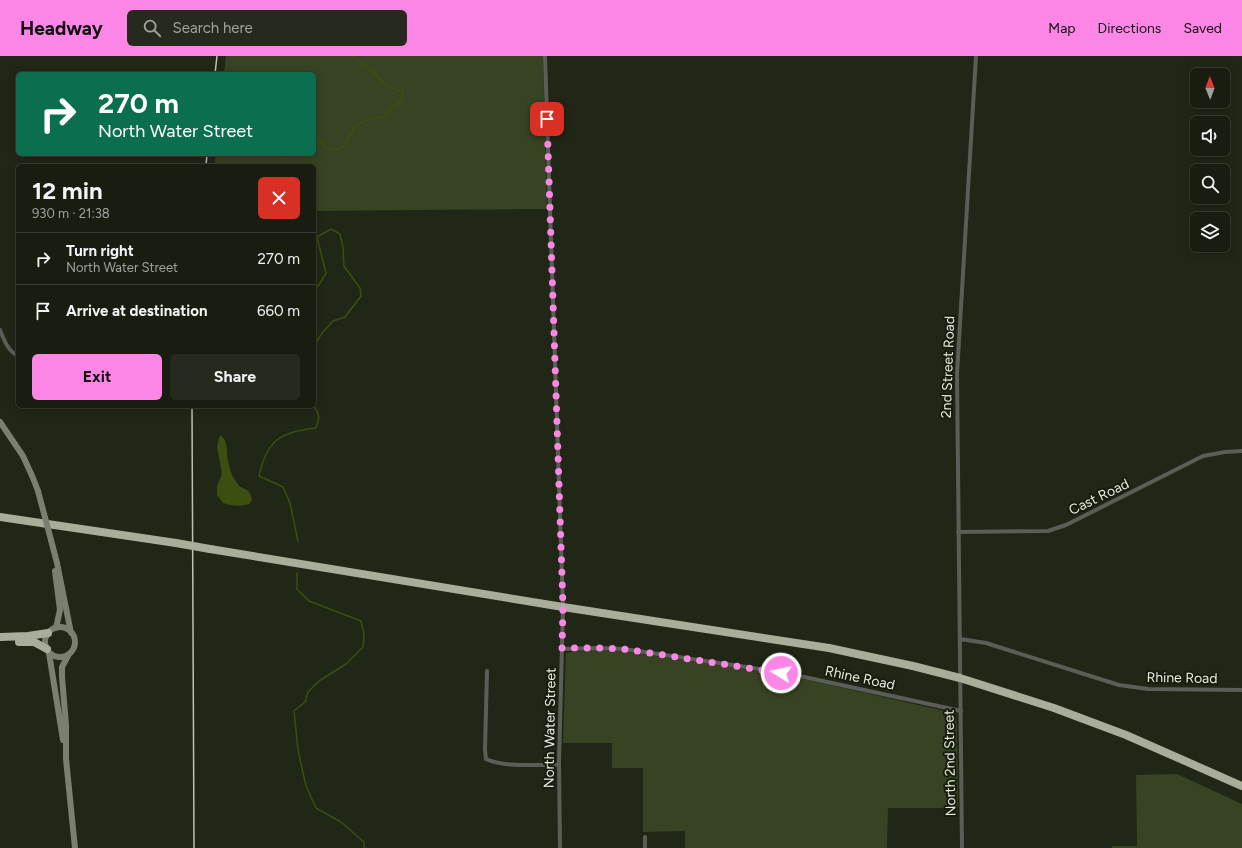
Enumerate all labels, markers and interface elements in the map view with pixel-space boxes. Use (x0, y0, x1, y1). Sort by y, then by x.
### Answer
search box (127, 10, 407, 46)
text: Headway (20, 17, 103, 40)
icon: search (141, 17, 163, 39)
text: Search here (173, 19, 253, 37)
text: Map (1048, 20, 1076, 37)
text: Directions (1098, 20, 1161, 37)
text: Saved (1183, 20, 1222, 37)
north arrow (1190, 68, 1230, 108)
map controls (1190, 68, 1230, 252)
text: 270 m (98, 86, 179, 120)
icon: right (32, 88, 84, 140)
pin (530, 102, 564, 136)
icon: arrive (536, 108, 558, 130)
button: sound (1190, 116, 1230, 156)
text: North Water Street (98, 120, 253, 142)
button: search (1190, 164, 1230, 204)
text: 12 min (32, 176, 103, 205)
button: close (258, 177, 300, 219)
text: 930 m · 21:38 (32, 206, 110, 221)
button: layers (1190, 212, 1230, 252)
text: Turn right (66, 242, 134, 260)
icon: right (32, 248, 54, 270)
text: 270 m (257, 250, 300, 268)
text: North Water Street (66, 260, 178, 275)
icon: arrive (32, 300, 54, 322)
text: Arrive at destination (66, 302, 207, 320)
text: 660 m (257, 302, 300, 320)
street label: 2nd Street Road (938, 316, 958, 418)
button: Exit (32, 354, 162, 400)
button: Share (170, 354, 300, 400)
street label: Cast Road (1066, 475, 1132, 519)
position arrow (760, 652, 802, 694)
street label: Rhine Road (824, 662, 896, 694)
street label: North Water Street (540, 668, 560, 788)
street label: Rhine Road (1146, 669, 1218, 687)
street label: North 2nd Street (941, 709, 959, 817)

